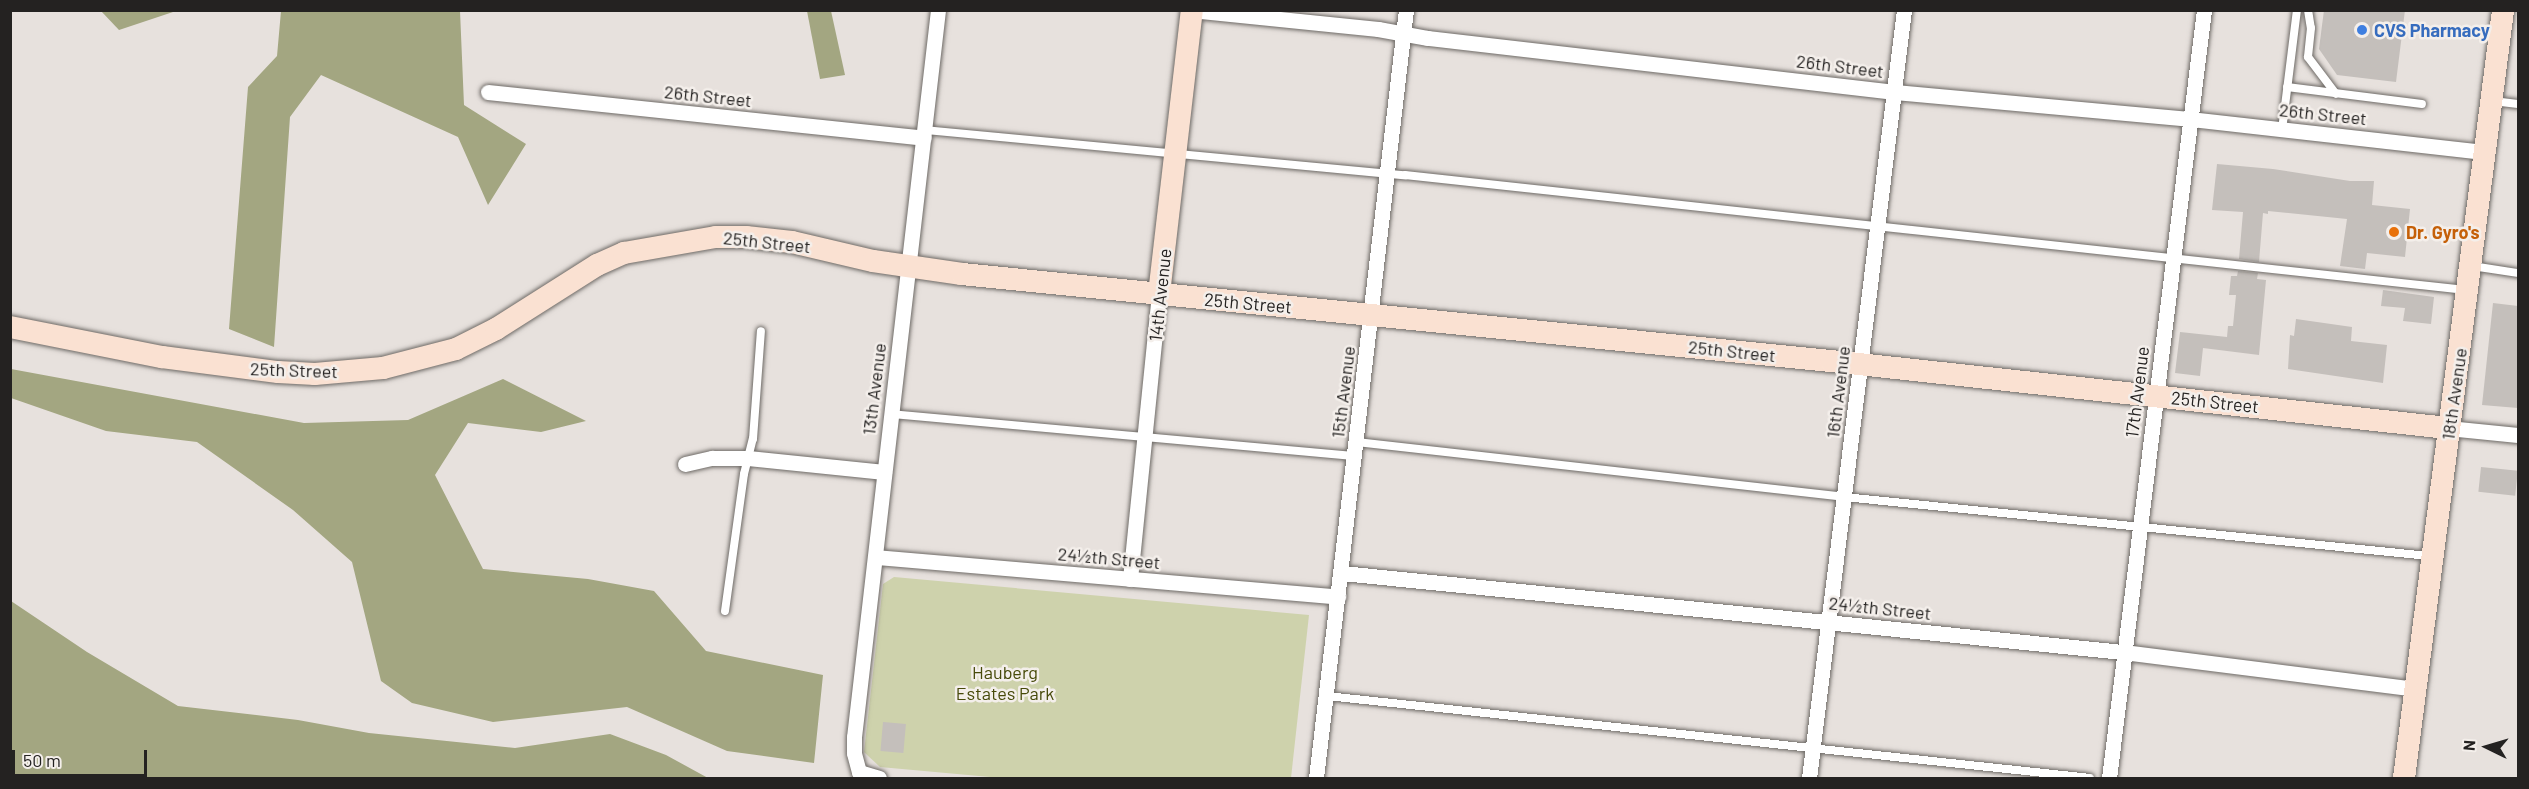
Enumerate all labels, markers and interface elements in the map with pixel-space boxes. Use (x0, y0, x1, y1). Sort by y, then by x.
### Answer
place label: CVS Pharmacy (2374, 19, 2490, 41)
marker: CVS Pharmacy (2355, 23, 2369, 37)
street label: 26th Street (1795, 50, 1885, 82)
street label: 26th Street (663, 81, 753, 111)
street label: 26th Street (2278, 99, 2368, 129)
place label: Dr. Gyro's (2406, 221, 2480, 243)
marker: Dr. Gyro's (2387, 225, 2401, 239)
street label: 25th Street (722, 227, 812, 257)
street label: 14th Avenue (1144, 247, 1176, 343)
street label: 25th Street (1203, 288, 1293, 318)
street label: 25th Street (1687, 336, 1777, 366)
street label: 13th Avenue (858, 342, 890, 436)
street label: 15th Avenue (1327, 345, 1359, 439)
street label: 16th Avenue (1822, 345, 1854, 439)
street label: 17th Avenue (2121, 345, 2153, 439)
street label: 18th Avenue (2437, 347, 2471, 441)
street label: 25th Street (250, 358, 338, 382)
street label: 25th Street (2170, 387, 2260, 417)
street label: 24½th Street (1057, 543, 1161, 573)
street label: 24½th Street (1828, 592, 1932, 624)
park label: Hauberg Estates Park (956, 662, 1054, 704)
north arrow (2457, 717, 2517, 777)
scale bar (15, 738, 150, 776)
text: N (2459, 739, 2478, 752)
text: 50 m (23, 749, 61, 771)

